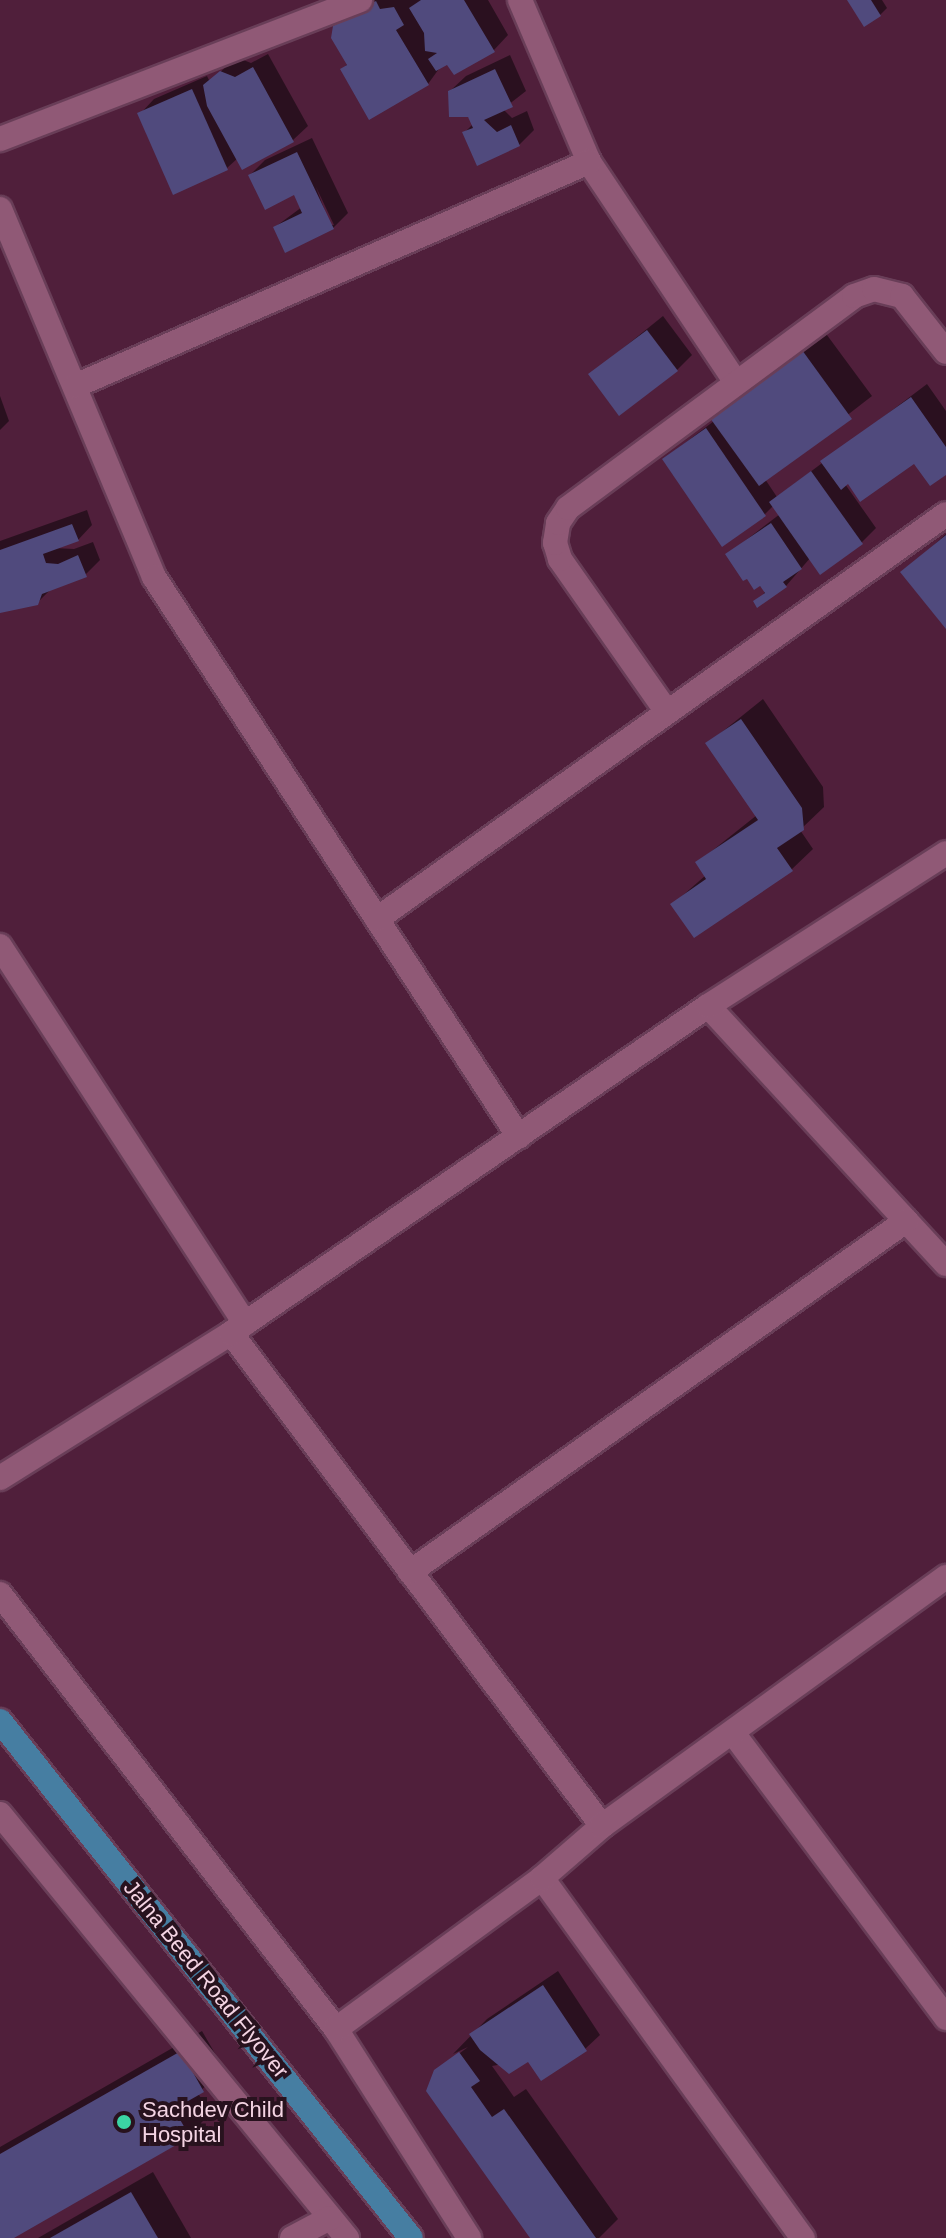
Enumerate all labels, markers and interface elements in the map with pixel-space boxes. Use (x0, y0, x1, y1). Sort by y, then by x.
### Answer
street label: Jalna Beed Road Flyover (118, 1875, 294, 2083)
place label: Sachdev Child Hospital (142, 2096, 284, 2148)
marker: Sachdev Child Hospital (113, 2111, 135, 2133)

